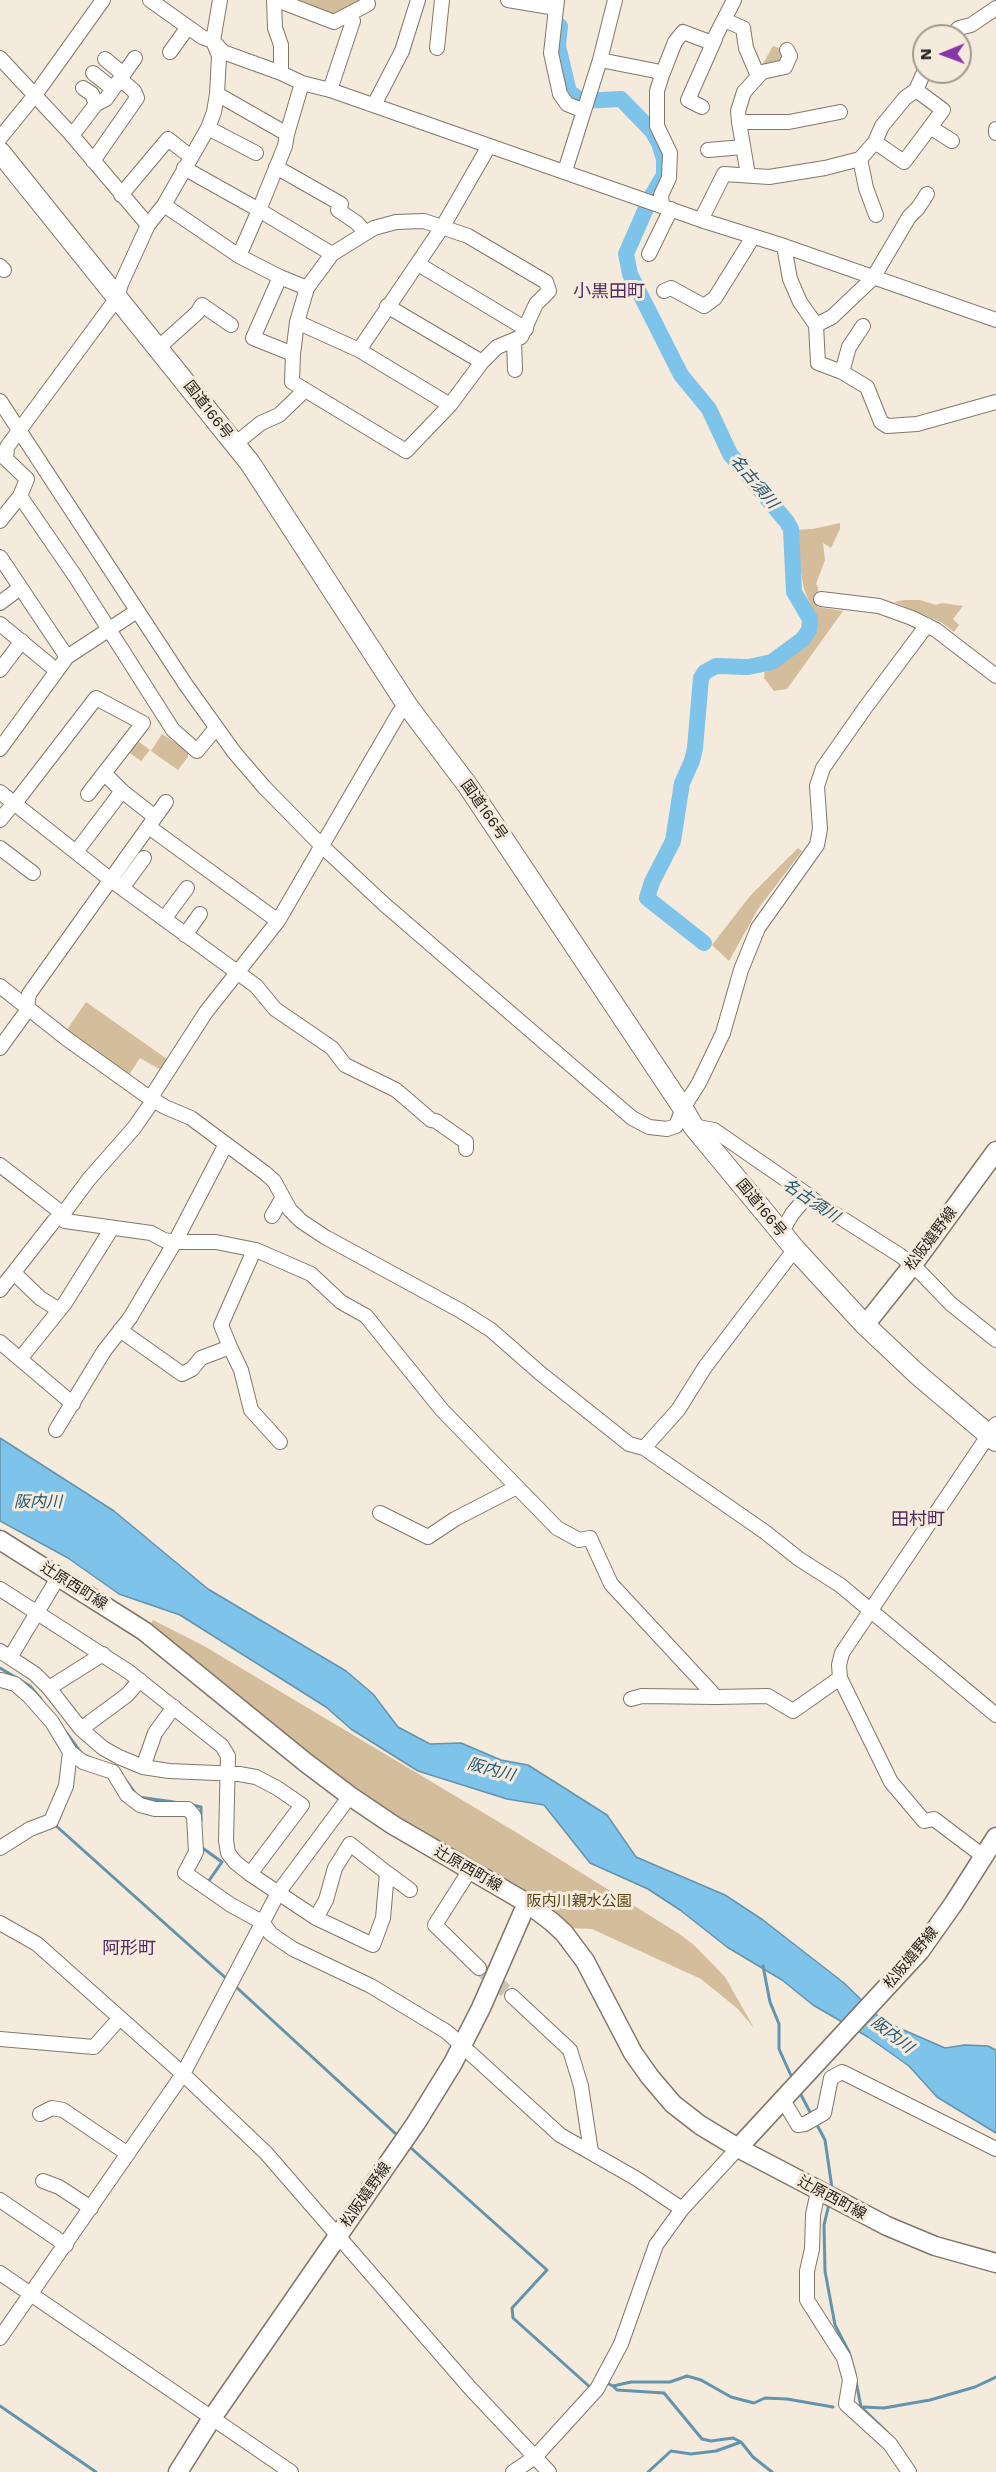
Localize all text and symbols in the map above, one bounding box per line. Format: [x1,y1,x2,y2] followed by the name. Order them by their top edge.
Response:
[912,24,972,84] north arrow
[916,48,935,60] text: N
[573,281,645,303] district label: 小黒田町
[180,377,236,443] street label: 国道166号
[726,451,782,513] water label: 名古須川
[457,777,511,843] street label: 国道166号
[732,1175,790,1241] street label: 国道166号
[779,1175,843,1227] water label: 名古須川
[901,1204,961,1274] street label: 松阪嬉野線
[14,1492,62,1512] water label: 阪内川
[891,1509,945,1531] district label: 田村町
[37,1558,111,1614] street label: 辻原西町線
[465,1755,517,1785] water label: 阪内川
[431,1842,505,1896] street label: 辻原西町線
[527,1893,631,1911] park label: 阪内川親水公園
[880,1923,942,1993] street label: 松阪嬉野線
[102,1938,156,1960] district label: 阿形町
[867,2013,917,2057] water label: 阪内川
[337,2159,395,2231] street label: 松阪嬉野線
[795,2172,869,2224] street label: 辻原西町線

